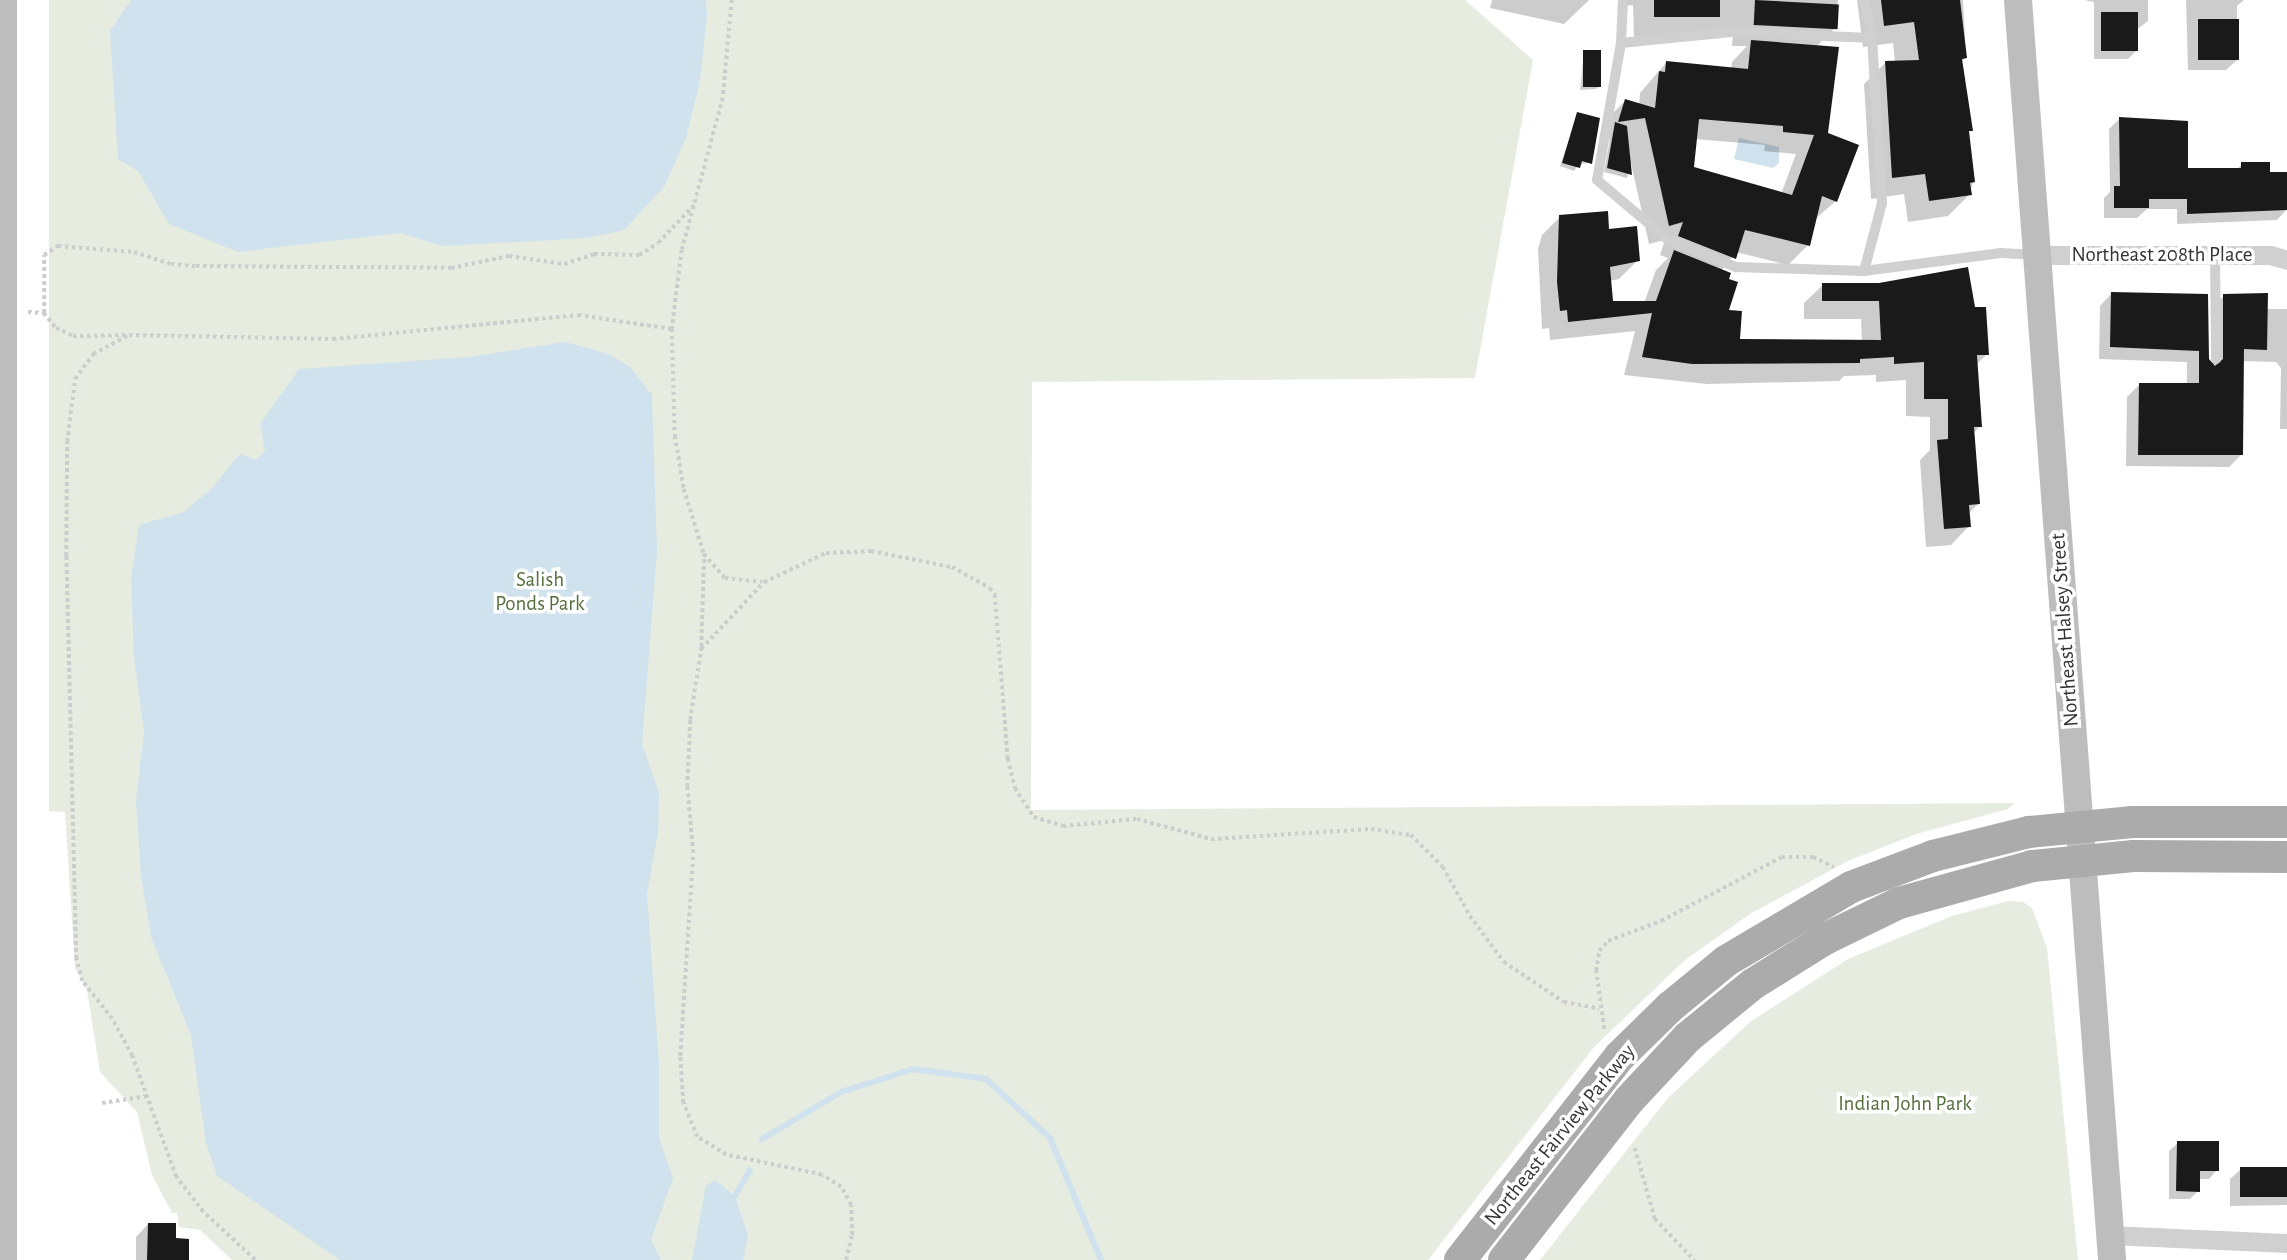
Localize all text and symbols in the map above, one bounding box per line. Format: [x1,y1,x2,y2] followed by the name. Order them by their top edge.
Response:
[2072,242,2252,268] street label: Northeast 208th Place
[2046,532,2084,728] street label: Northeast Halsey Street
[495,567,585,617] park label: Salish Ponds Park
[1479,1039,1641,1231] street label: Northeast Fairview Parkway
[1838,1091,1972,1117] park label: Indian John Park

